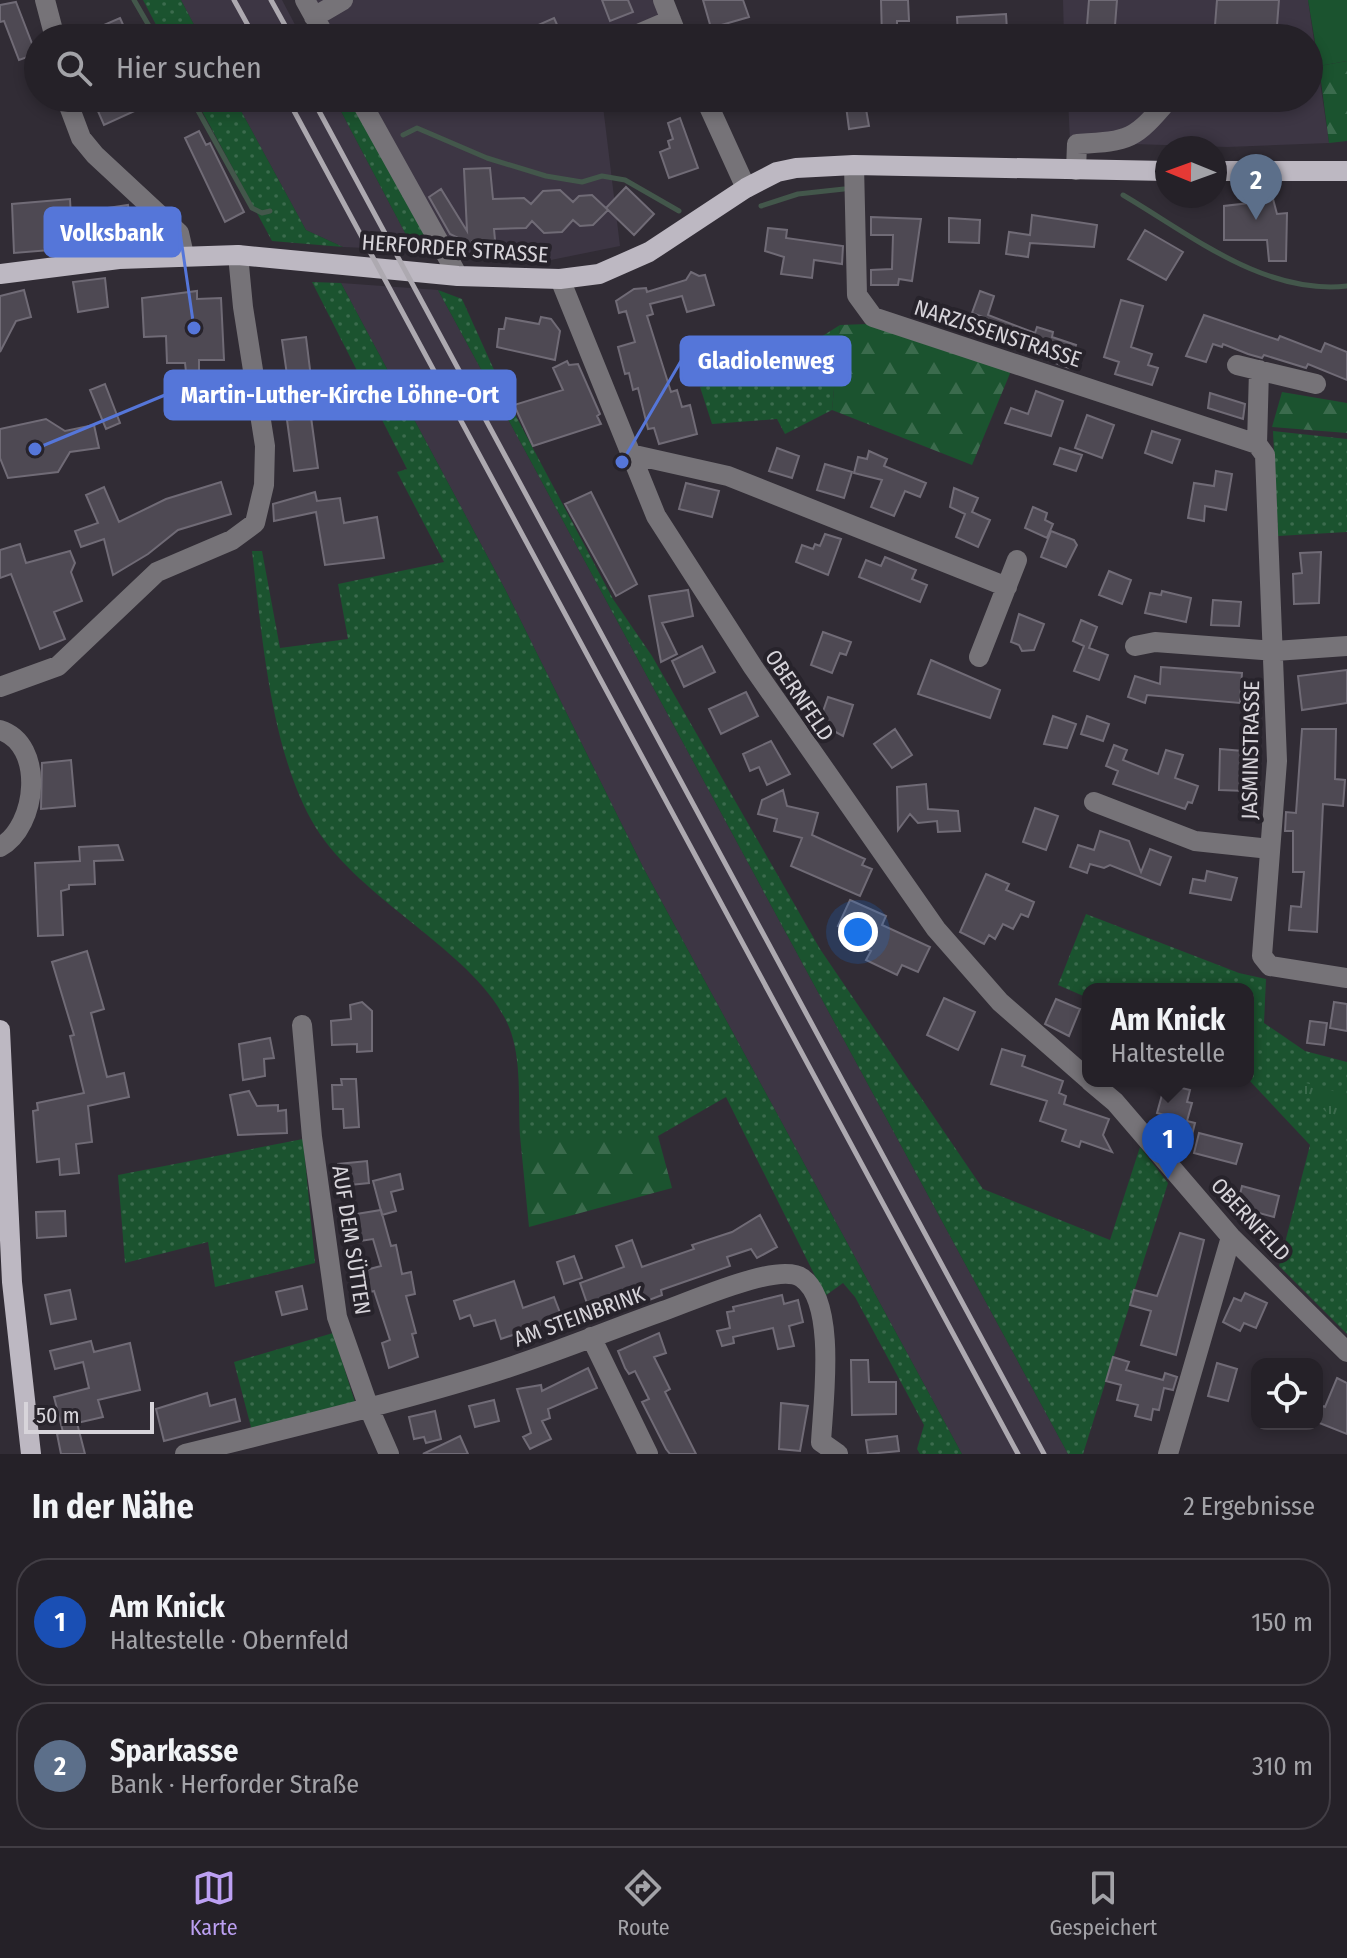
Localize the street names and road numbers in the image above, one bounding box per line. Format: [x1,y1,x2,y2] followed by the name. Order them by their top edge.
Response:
[361,229,549,268] street label: HERFORDER STRASSE
[911,294,1085,373] street label: NARZISSENSTRASSE
[759,645,840,746] street label: OBERNFELD
[1236,680,1265,820] street label: JASMINSTRASSE
[326,1163,377,1317] street label: AUF DEM SÜTTEN
[1205,1172,1296,1267] street label: OBERNFELD
[510,1280,649,1353] street label: AM STEINBRINK

